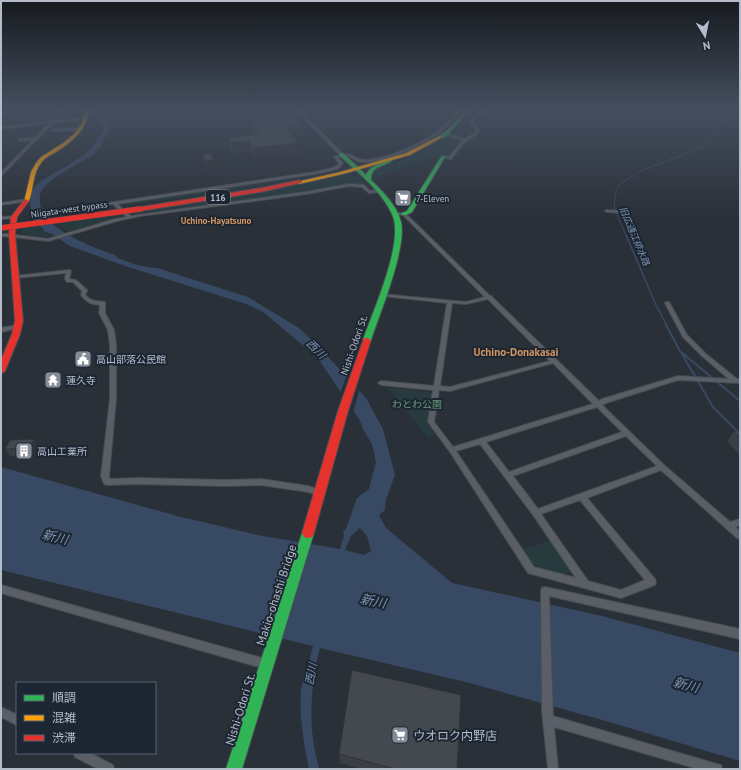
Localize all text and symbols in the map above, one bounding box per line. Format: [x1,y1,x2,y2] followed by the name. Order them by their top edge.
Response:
[685,16,725,56] north arrow
[702,38,712,53] text: N
[393,188,413,208] supermarket icon: 7-Eleven
[206,190,230,204] road number: 116
[416,193,449,204] place label: 7-Eleven
[30,198,108,220] street label: Niigata-west bypass
[618,205,653,268] water label: 旧広通江排水路
[181,215,251,226] district label: Uchino-Hayatsuno
[338,313,370,377] street label: Nishi-Odori St.
[303,336,329,362] water label: 西川
[474,345,558,359] district label: Uchino-Donakasai
[73,349,93,369] public building icon: 高山部落公民館
[96,353,166,366] place label: 高山部落公民館
[43,370,63,390] temple icon: 蓮久寺
[66,374,96,387] place label: 蓮久寺
[392,398,442,411] park label: わとわ公園
[14,441,34,461] building icon: 高山工業所
[37,445,87,458] place label: 高山工業所
[40,526,72,549] water label: 新川
[253,543,299,647] street label: Makio-ohashi Bridge
[359,590,389,612] water label: 新川
[302,661,320,686] water label: 西川
[222,671,258,747] street label: Nishi-Odori St.
[671,673,703,697] water label: 新川
[16,682,156,754] legend
[52,690,76,705] text: 順調
[52,710,76,725] text: 混雑
[390,725,410,745] supermarket icon: ウオロク内野店
[413,728,497,743] place label: ウオロク内野店
[52,730,76,745] text: 渋滞

